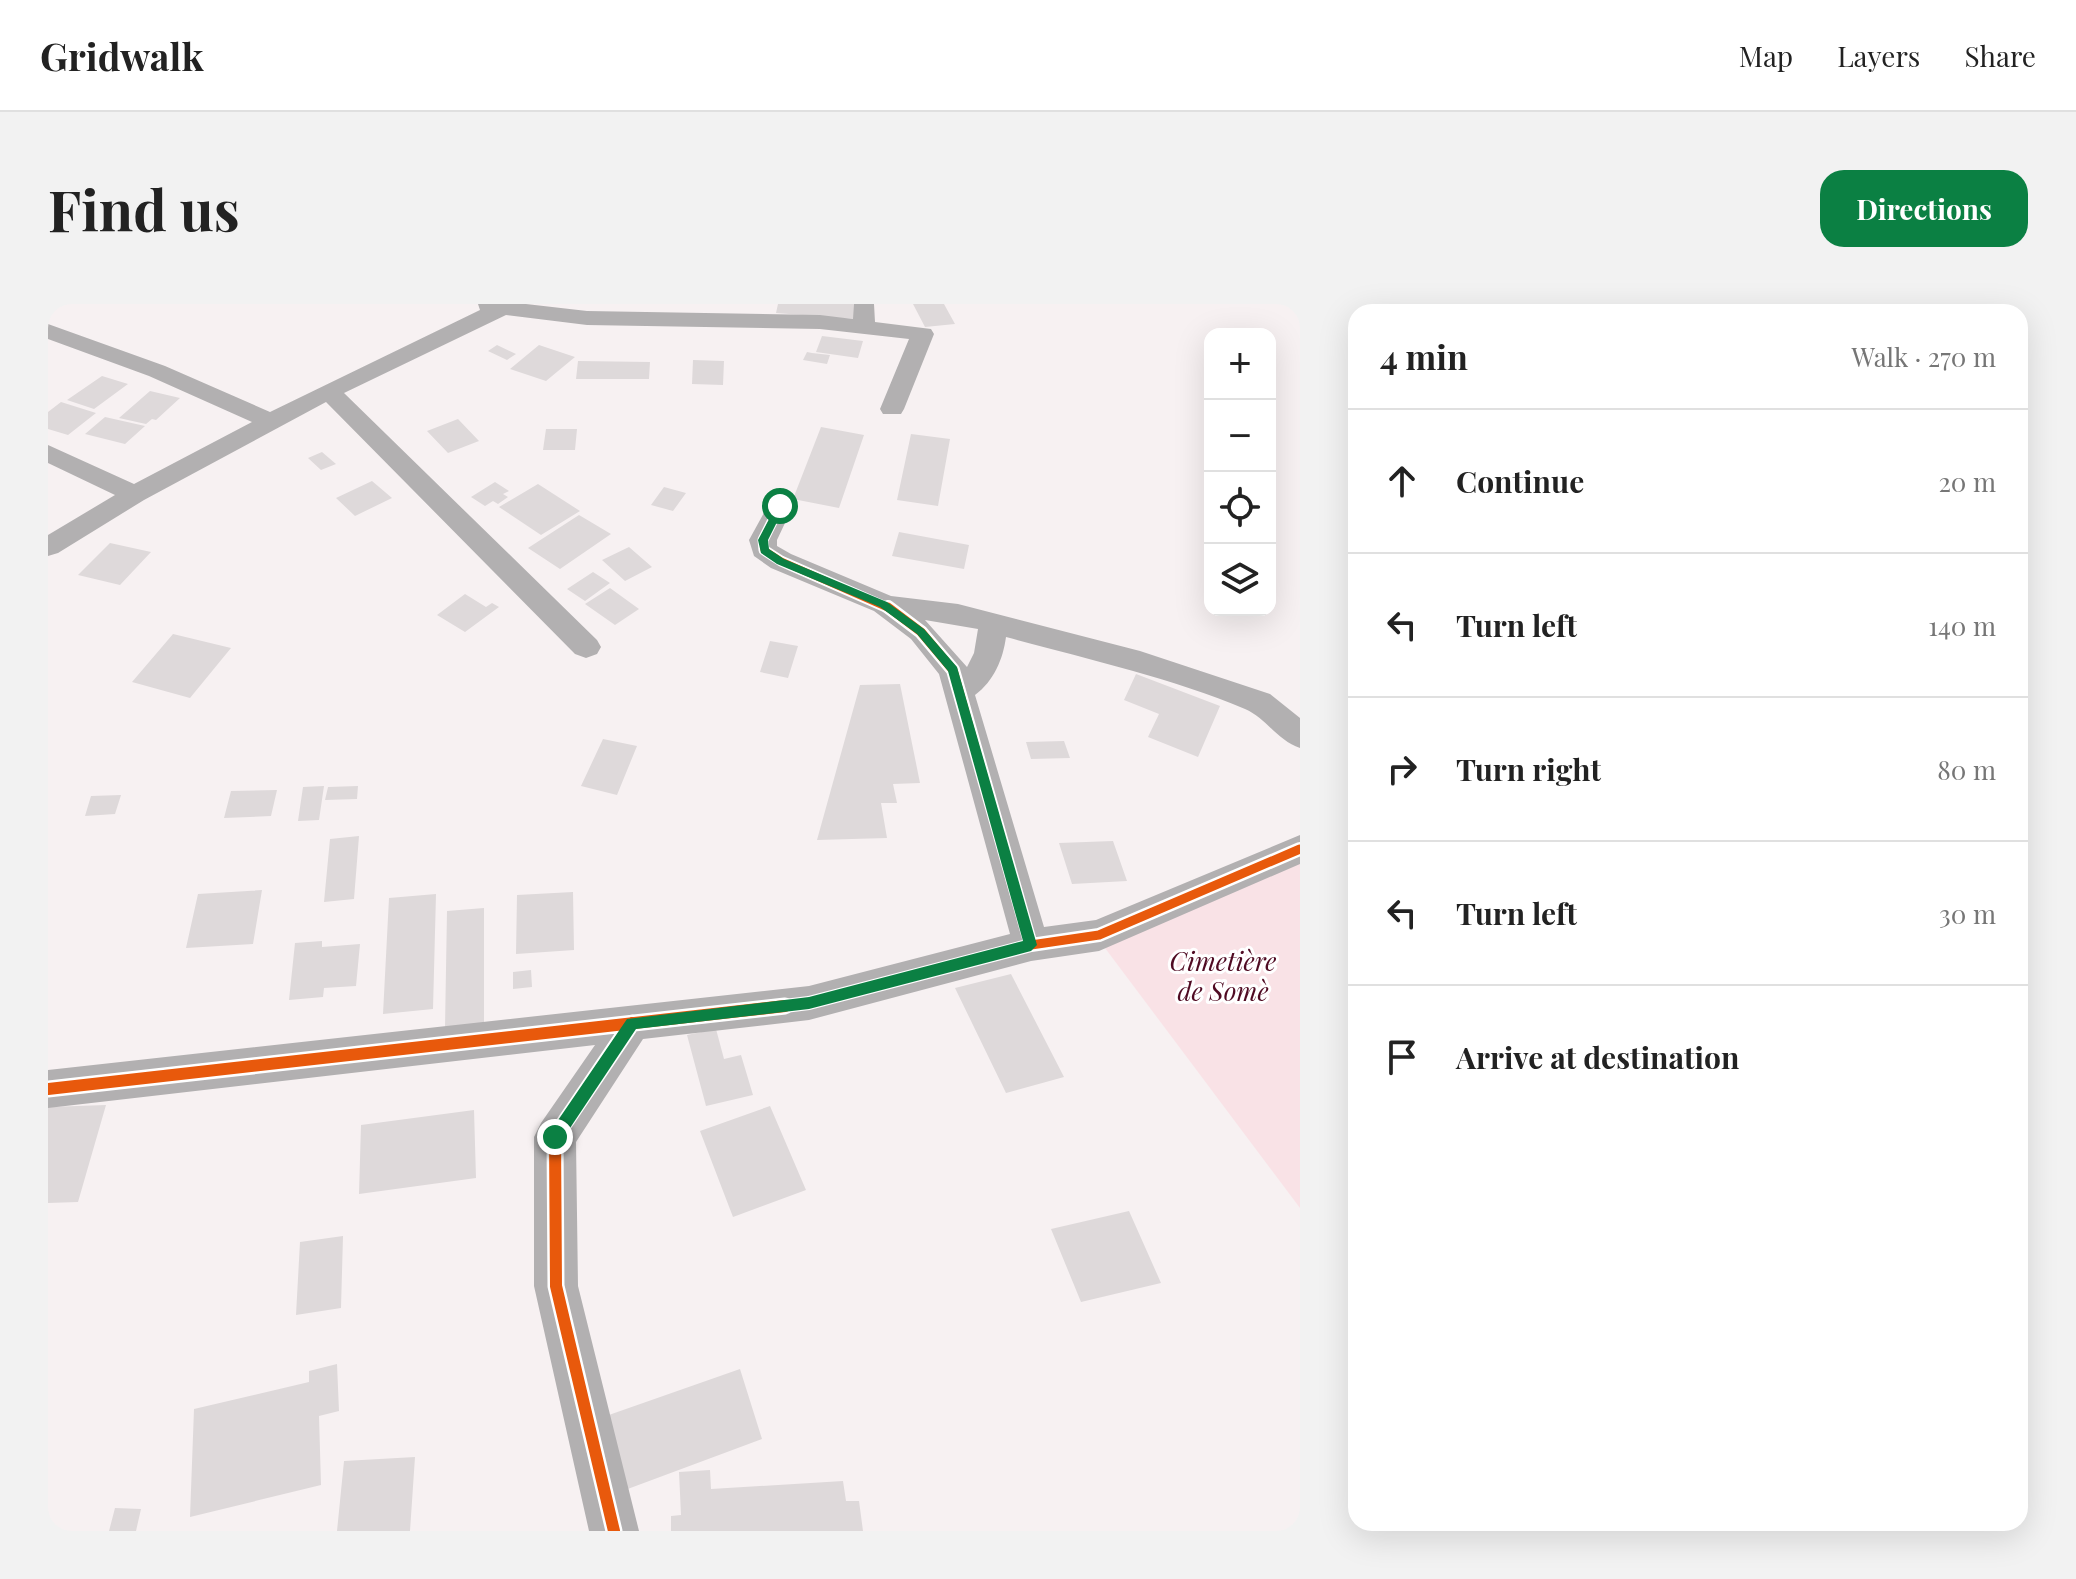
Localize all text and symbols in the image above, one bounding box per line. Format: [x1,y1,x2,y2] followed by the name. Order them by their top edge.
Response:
[40,30,204,81] text: Gridwalk
[1739,37,1793,74] text: Map
[1837,37,1920,74] text: Layers
[1964,37,2036,74] text: Share
[1820,170,2028,247] button: Directions
[48,171,240,246] text: Find us
[1204,328,1276,616] map controls
[1204,328,1276,400] button: +
[1380,333,1468,379] text: 4 min
[1851,339,1996,374] text: Walk · 270 m
[1204,400,1276,472] button: −
[1380,459,1424,503] icon: ahead
[1456,461,1584,501] text: Continue
[1938,464,1996,499] text: 20 m
[1204,472,1276,544] button: locate
[762,488,798,524] route start
[1204,544,1276,616] button: layers
[1380,603,1424,647] icon: left
[1456,605,1577,645] text: Turn left
[1928,608,1996,643] text: 140 m
[1380,747,1424,791] icon: right
[1456,749,1601,789] text: Turn right
[1937,752,1996,787] text: 80 m
[1380,891,1424,935] icon: left
[1456,893,1577,933] text: Turn left
[1939,896,1996,931] text: 30 m
[1170,943,1276,1008] park label: Cimetière de Somè
[1380,1035,1424,1079] icon: arrive
[1456,1037,1739,1077] text: Arrive at destination
[537,1119,573,1155] route end

